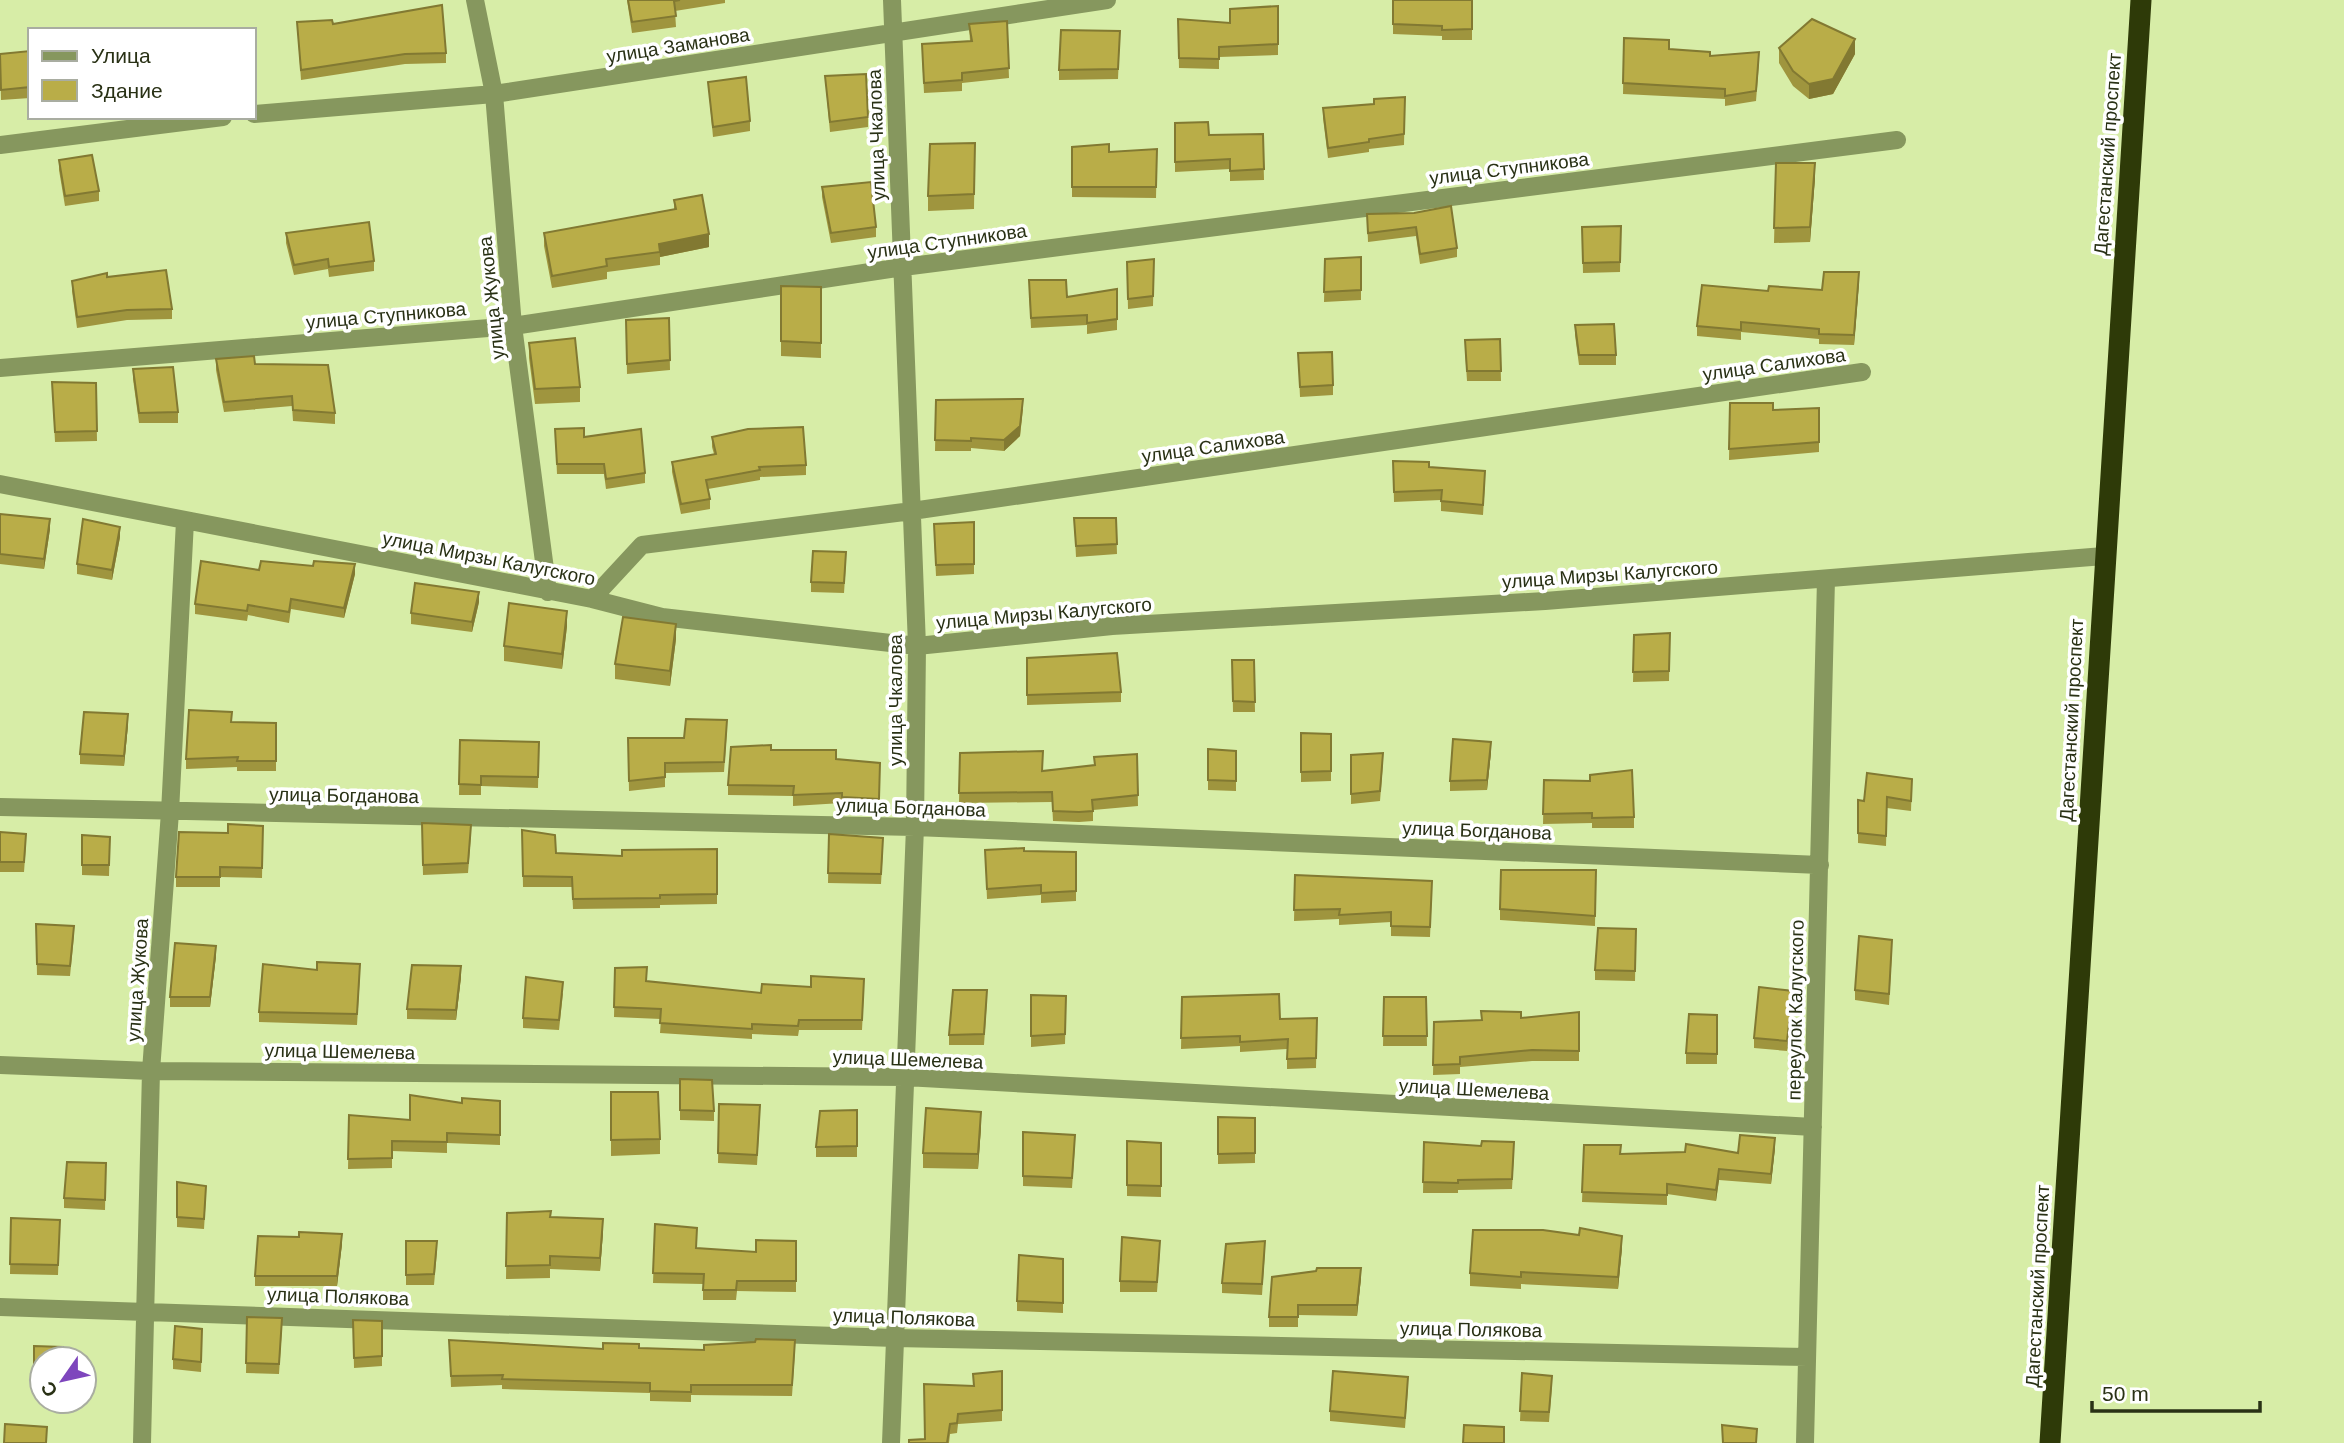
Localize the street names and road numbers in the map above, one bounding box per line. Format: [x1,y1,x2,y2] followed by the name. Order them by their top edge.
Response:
[605,24,752,67] street label: улица Заманова
[2090,52,2125,256] street label: Дагестанский проспект
[864,68,889,201] street label: улица Чкалова
[1428,148,1590,189] street label: улица Ступникова
[866,220,1028,263] street label: улица Ступникова
[475,235,508,361] street label: улица Жукова
[305,298,467,333] street label: улица Ступникова
[1701,344,1847,385] street label: улица Салихова
[1140,426,1286,467] street label: улица Салихова
[381,528,597,589] street label: улица Мирзы Калугского
[1501,556,1719,593] street label: улица Мирзы Калугского
[935,594,1153,633] street label: улица Мирзы Калугского
[2056,618,2087,822] street label: Дагестанский проспект
[885,634,906,766] street label: улица Чкалова
[269,784,419,807] street label: улица Богданова
[836,794,987,821] street label: улица Богданова
[1402,817,1553,844] street label: улица Богданова
[123,917,152,1043] street label: улица Жукова
[1783,919,1808,1101] street label: переулок Калугского
[265,1040,416,1063] street label: улица Шемелева
[832,1046,984,1073] street label: улица Шемелева
[1398,1075,1550,1104] street label: улица Шемелева
[2022,1184,2053,1388] street label: Дагестанский проспект
[267,1284,410,1309] street label: улица Полякова
[833,1305,976,1330] street label: улица Полякова
[1400,1318,1543,1341] street label: улица Полякова

